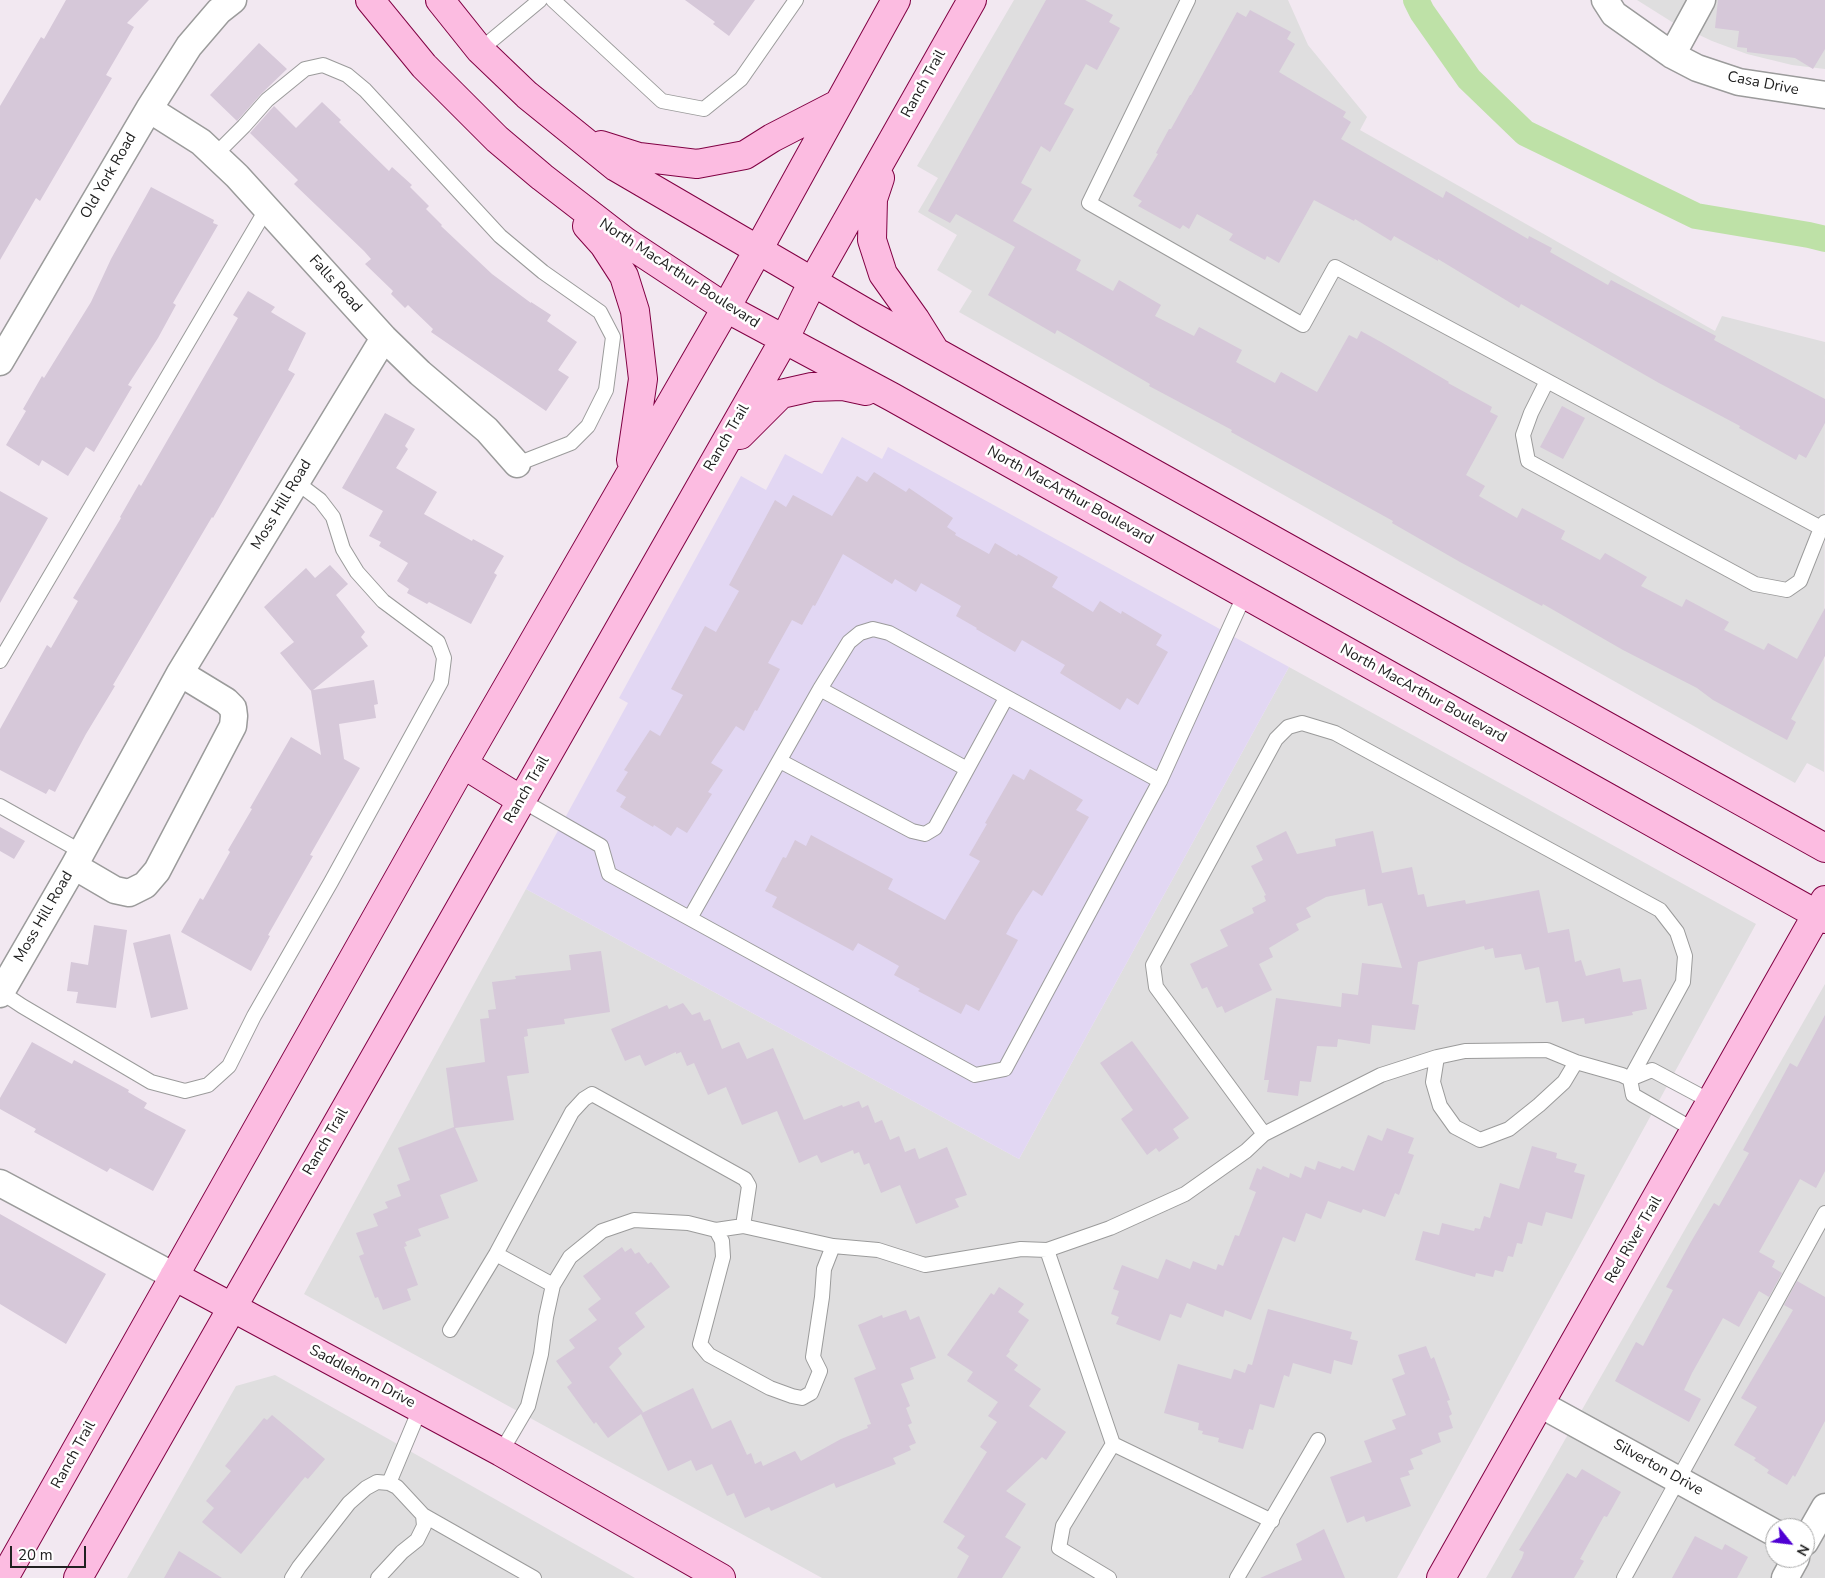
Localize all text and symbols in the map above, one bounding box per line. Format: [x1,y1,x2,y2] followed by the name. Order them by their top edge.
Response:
[898,47,950,121] street label: Ranch Trail
[1726,68,1800,100] street label: Casa Drive
[77,130,141,222] street label: Old York Road
[596,215,762,333] street label: North MacArthur Boulevard
[305,252,365,316] street label: Falls Road
[700,401,754,475] street label: Ranch Trail
[984,443,1156,549] street label: North MacArthur Boulevard
[248,457,316,553] street label: Moss Hill Road
[1337,641,1509,747] street label: North MacArthur Boulevard
[500,753,554,827] street label: Ranch Trail
[11,868,77,966] street label: Moss Hill Road
[299,1105,353,1179] street label: Ranch Trail
[1602,1193,1666,1287] street label: Red River Trail
[306,1342,418,1412] street label: Saddlehorn Drive
[48,1418,100,1492] street label: Ranch Trail
[1610,1436,1706,1500] street label: Silverton Drive
[1765,1518,1815,1568] north arrow
[12,1536,89,1568] scale bar
[1792,1541,1814,1559] text: N
[18,1545,53,1565] text: 20 m

